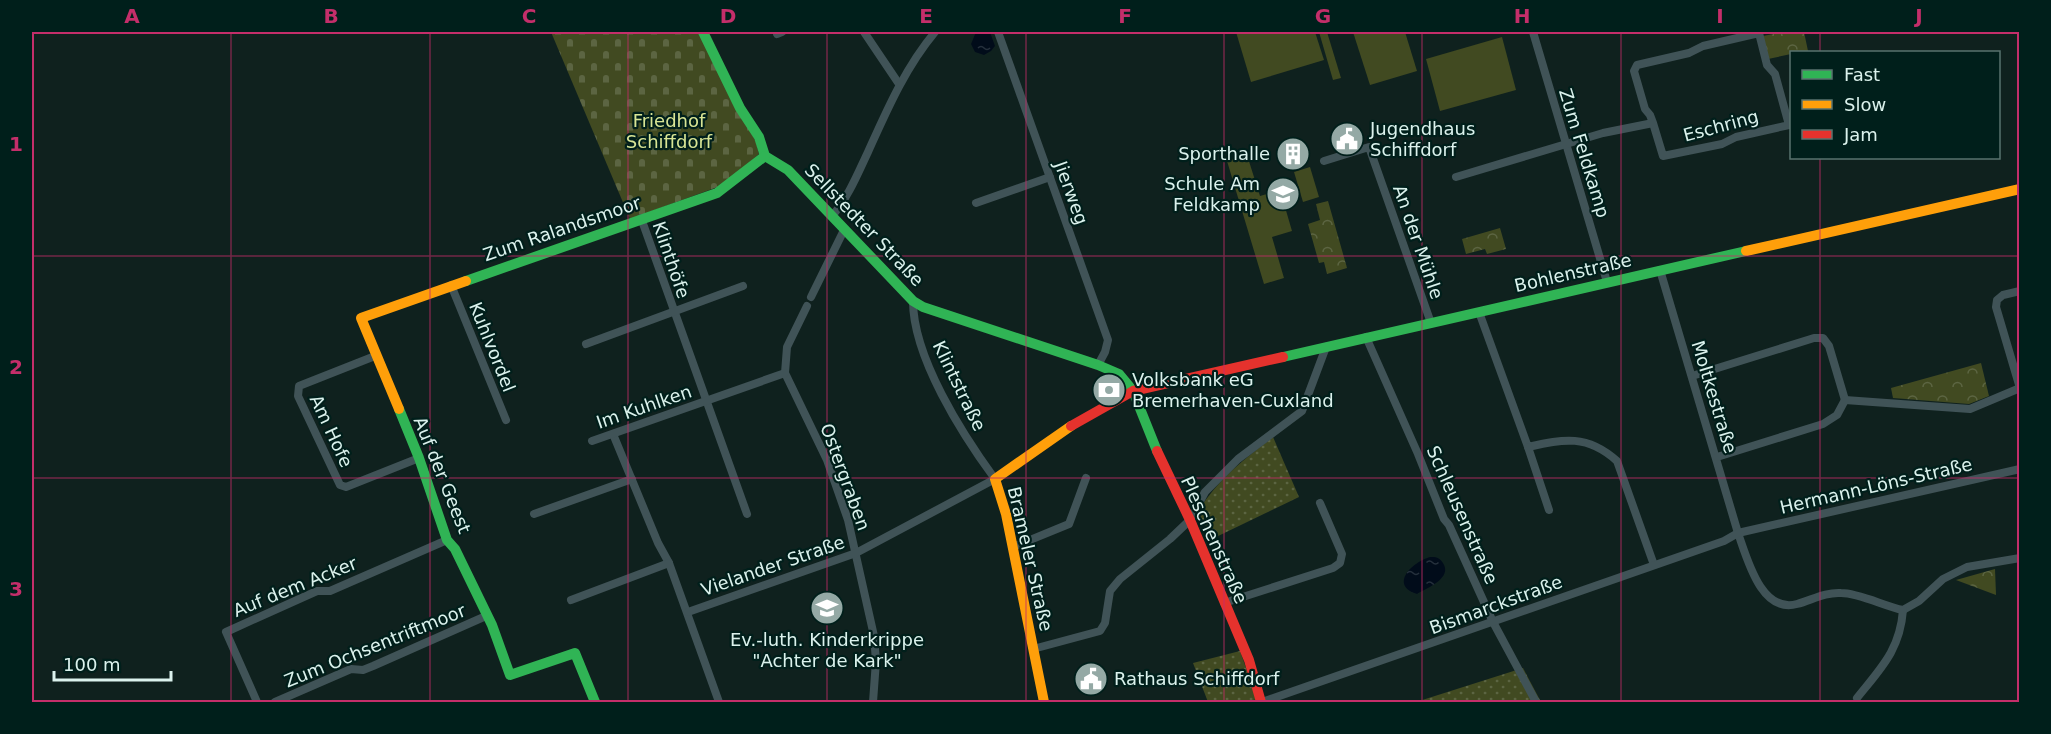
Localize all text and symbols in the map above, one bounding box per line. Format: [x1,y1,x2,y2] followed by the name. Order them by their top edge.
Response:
[124,4,140,28] text: A
[323,4,339,28] text: B
[522,4,536,28] text: C
[720,4,736,28] text: D
[919,4,933,28] text: E
[1118,4,1132,28] text: F
[1315,4,1331,28] text: G
[1514,4,1530,28] text: H
[1716,4,1724,28] text: I
[1913,4,1923,28] text: J
[1790,51,2000,159] legend
[1844,64,1880,85] text: Fast
[1555,86,1614,220] street label: Zum Feldkamp
[1844,94,1886,115] text: Slow
[1681,105,1761,146] street label: Eschring
[626,110,713,152] park label: Friedhof Schiffdorf
[1369,118,1475,160] place label: Jugendhaus Schiffdorf
[1329,121,1365,157] public building icon: Jugendhaus Schiffdorf
[1843,124,1878,145] text: Jam
[9,132,23,156] text: 1
[1275,136,1311,172] building icon: Sporthalle
[1178,143,1270,164] place label: Sporthalle
[1050,157,1093,227] street label: Jierweg
[801,159,928,290] street label: Sellstedter Straße
[1164,173,1260,215] place label: Schule Am Feldkamp
[1265,176,1301,212] school or university icon: Schule Am Feldkamp
[1389,182,1448,302] street label: An der Mühle
[480,191,644,265] street label: Zum Ralandsmoor
[649,219,694,301] street label: Klinthöfe
[1512,249,1633,296] street label: Bohlenstraße
[465,299,520,395] street label: Kuhlvordel
[929,337,990,434] street label: Klintstraße
[1687,338,1742,456] street label: Moltkestraße
[9,355,23,379] text: 2
[1132,369,1334,411] place label: Volksbank eG Bremerhaven-Cuxland
[1091,372,1127,408] bank icon: Volksbank eG Bremerhaven-Cuxland
[593,380,694,433] street label: Im Kuhlken
[306,391,357,470] street label: Am Hofe
[410,413,475,536] street label: Auf der Geest
[816,420,875,533] street label: Ostergraben
[1422,442,1502,587] street label: Schleusenstraße
[1778,453,1974,518] street label: Hermann-Löns-Straße
[1177,473,1252,607] street label: Pleschenstraße
[1004,484,1057,633] street label: Brameler Straße
[698,531,847,600] street label: Vielander Straße
[230,552,360,621] street label: Auf dem Acker
[1427,571,1565,638] street label: Bismarckstraße
[9,577,23,601] text: 3
[809,590,845,626] school or university icon: Ev.-luth. Kinderkrippe "Achter de Kark"
[281,599,469,692] street label: Zum Ochsentriftmoor
[730,629,924,671] place label: Ev.-luth. Kinderkrippe "Achter de Kark"
[54,644,171,682] scale bar
[63,654,121,675] text: 100 m
[1073,661,1109,697] public building icon: Rathaus Schiffdorf
[1114,668,1280,689] place label: Rathaus Schiffdorf

